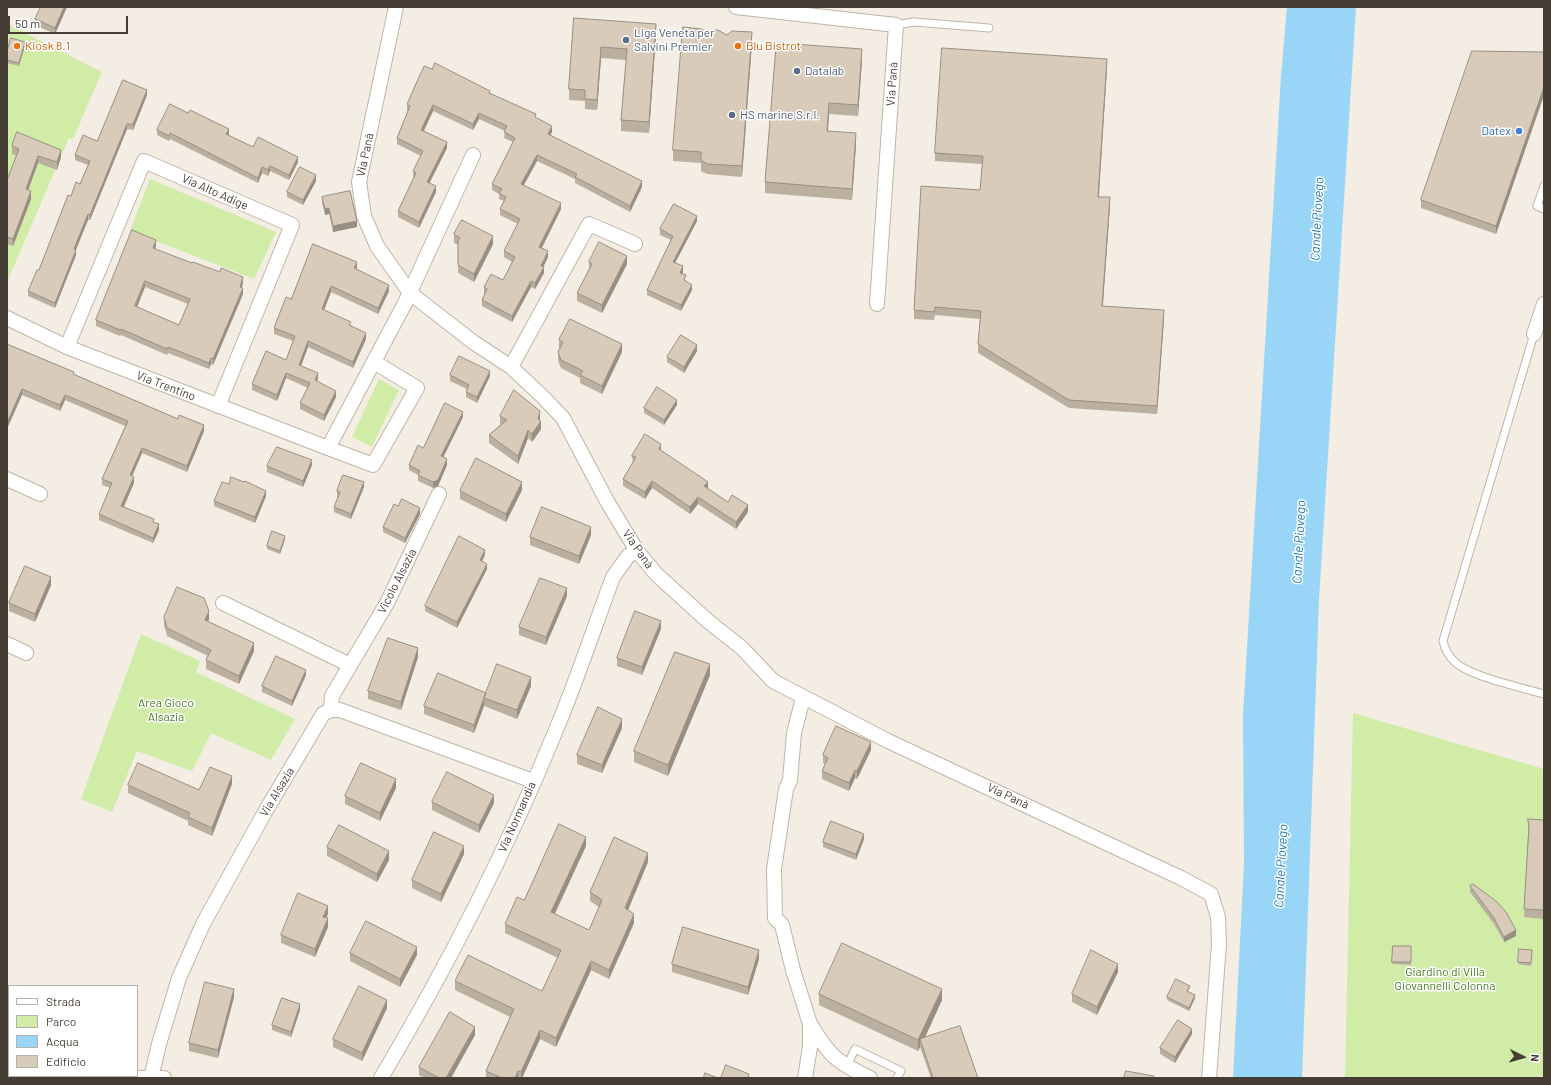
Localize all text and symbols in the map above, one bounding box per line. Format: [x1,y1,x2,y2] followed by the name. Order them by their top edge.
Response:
[10,8,130,34] scale bar
[15,16,40,30] text: 50 m
[634,26,715,54] place label: Liga Veneta per Salvini Premier
[621,35,631,45] marker: Liga Veneta per Salvini Premier
[25,39,70,53] place label: Kiosk 8.1
[746,39,801,53] place label: Blu Bistrot
[12,41,22,51] marker: Kiosk 8.1
[733,41,743,51] marker: Blu Bistrot
[883,61,901,107] street label: Via Panà
[805,64,844,78] place label: Datalab
[792,66,802,76] marker: Datalab
[740,108,819,122] place label: HS marine S.r.l.
[727,110,737,120] marker: HS marine S.r.l.
[1481,124,1511,138] place label: Datex
[1514,126,1524,136] marker: Datex
[353,132,377,178] street label: Via Panà
[179,171,251,213] street label: Via Alto Adige
[1307,177,1327,261] water label: Canale Piovego
[134,368,198,404] street label: Via Trentino
[1289,500,1309,584] water label: Canale Piovego
[619,527,657,571] street label: Via Panà
[374,546,420,616] street label: Vicolo Alsazia
[138,696,194,724] park label: Area Gioco Alsazia
[257,765,297,819] street label: Via Alsazia
[495,779,539,855] street label: Via Normandia
[985,780,1031,812] street label: Via Panà
[1271,824,1291,908] water label: Canale Piovego
[1395,965,1495,993] park label: Giardino di Villa Giovannelli Colonna
[8,985,138,1077] legend
[46,994,81,1008] text: Strada
[46,1014,76,1028] text: Parco
[46,1034,79,1048] text: Acqua
[1503,1037,1543,1077] north arrow
[46,1054,86,1068] text: Edificio
[1529,1054,1542,1062] text: N

